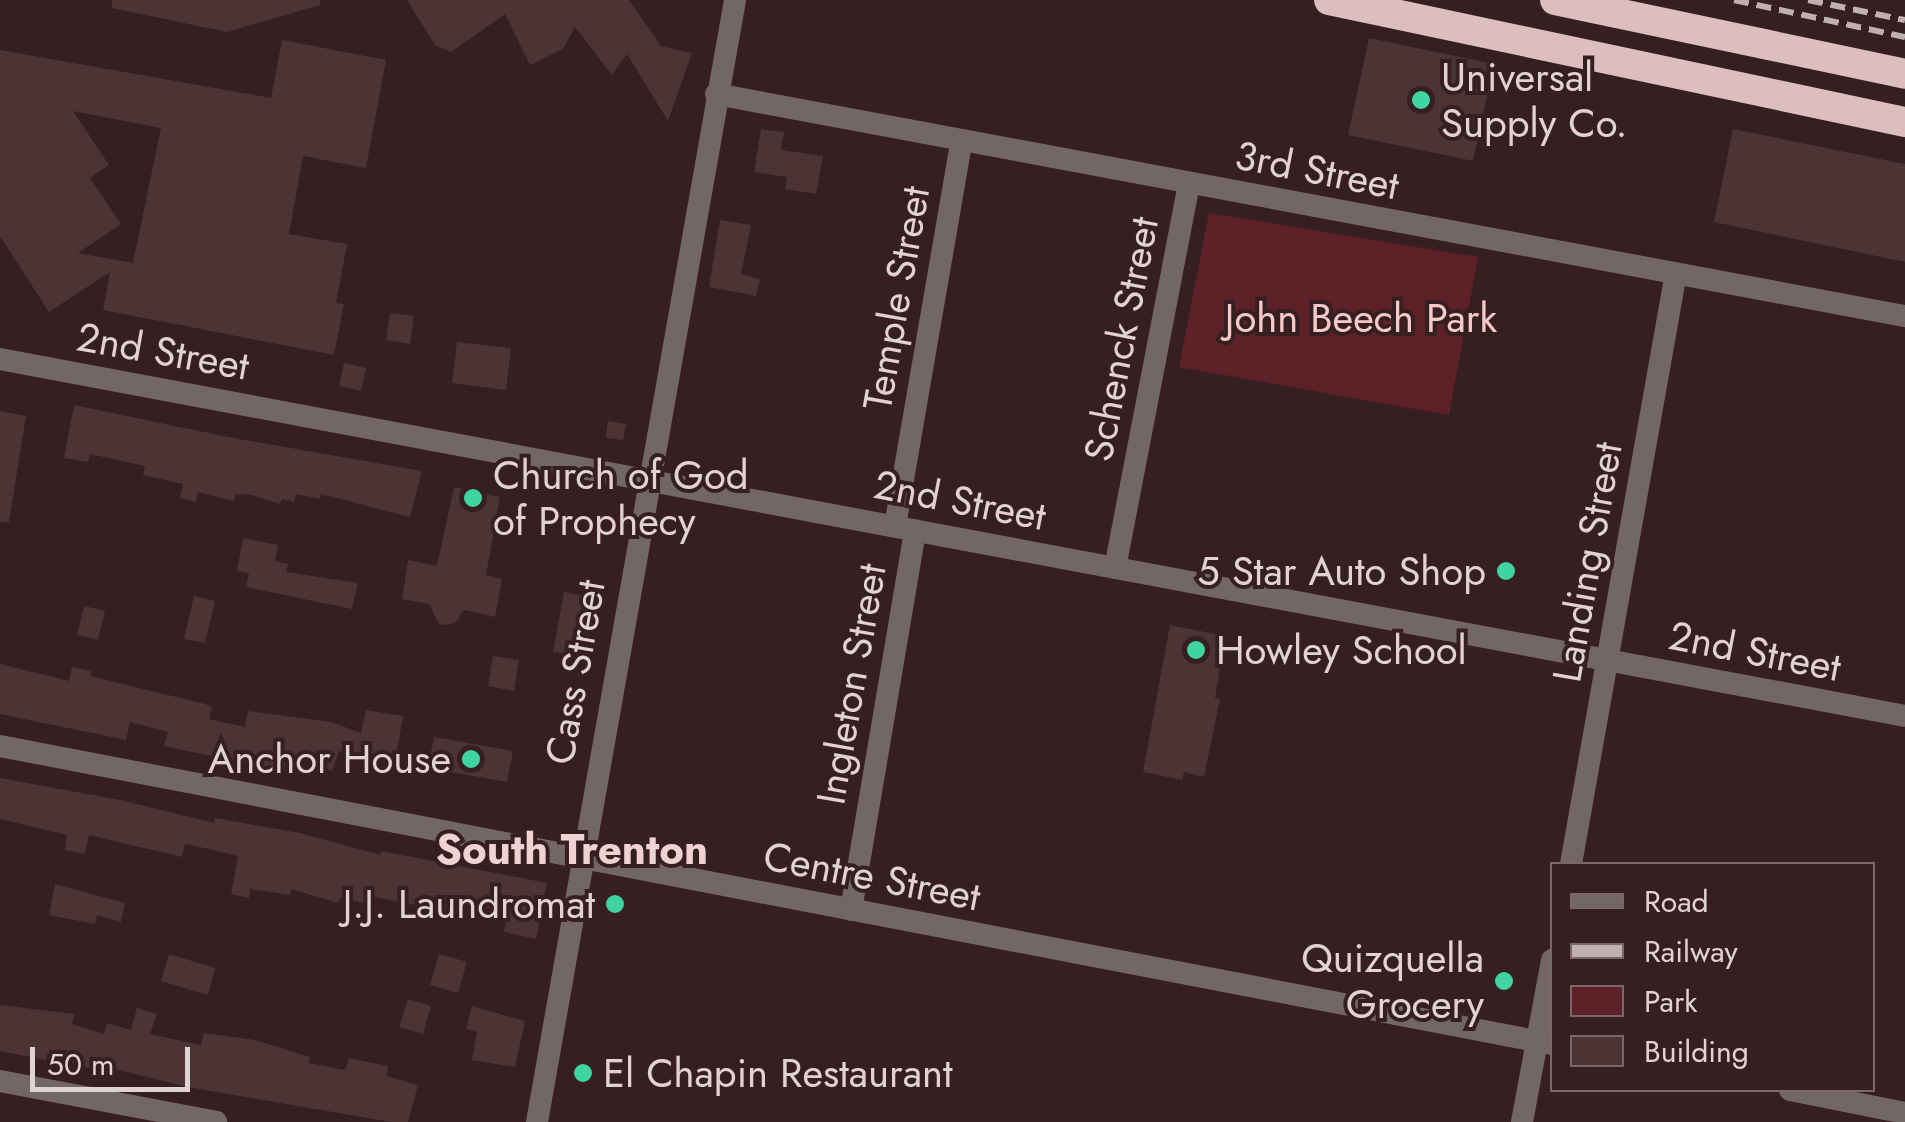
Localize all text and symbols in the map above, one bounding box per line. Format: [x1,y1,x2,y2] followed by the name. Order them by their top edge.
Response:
[1441,53,1628,147] place label: Universal Supply Co.
[1410,89,1432,111] marker: Universal Supply Co.
[1231,131,1403,209] street label: 3rd Street
[853,182,939,414] street label: Temple Street
[1074,213,1168,465] street label: Schenck Street
[1225,294,1497,342] park label: John Beech Park
[73,312,253,390] street label: 2nd Street
[1542,438,1632,686] street label: Landing Street
[493,451,749,545] place label: Church of God of Prophecy
[870,460,1050,540] street label: 2nd Street
[462,487,484,509] marker: Church of God of Prophecy
[1197,547,1486,595] place label: 5 Star Auto Shop
[806,560,896,808] street label: Ingleton Street
[1495,560,1517,582] marker: 5 Star Auto Shop
[535,576,615,768] street label: Cass Street
[1665,611,1845,691] street label: 2nd Street
[1216,626,1467,674] place label: Howley School
[1185,639,1207,661] marker: Howley School
[208,735,451,783] place label: Anchor House
[460,748,482,770] marker: Anchor House
[436,825,708,875] district label: South Trenton
[760,831,984,921] street label: Centre Street
[1550,862,1875,1092] legend
[343,880,595,928] place label: J.J. Laundromat
[1644,880,1709,923] text: Road
[604,893,626,915] marker: J.J. Laundromat
[1644,930,1738,973] text: Railway
[1301,934,1484,1028] place label: Quizquella Grocery
[1493,970,1515,992] marker: Quizquella Grocery
[1644,980,1697,1023] text: Park
[35,1027,195,1089] scale bar
[1644,1030,1749,1073] text: Building
[47,1043,114,1086] text: 50 m
[603,1049,953,1097] place label: El Chapin Restaurant
[572,1062,594,1084] marker: El Chapin Restaurant

